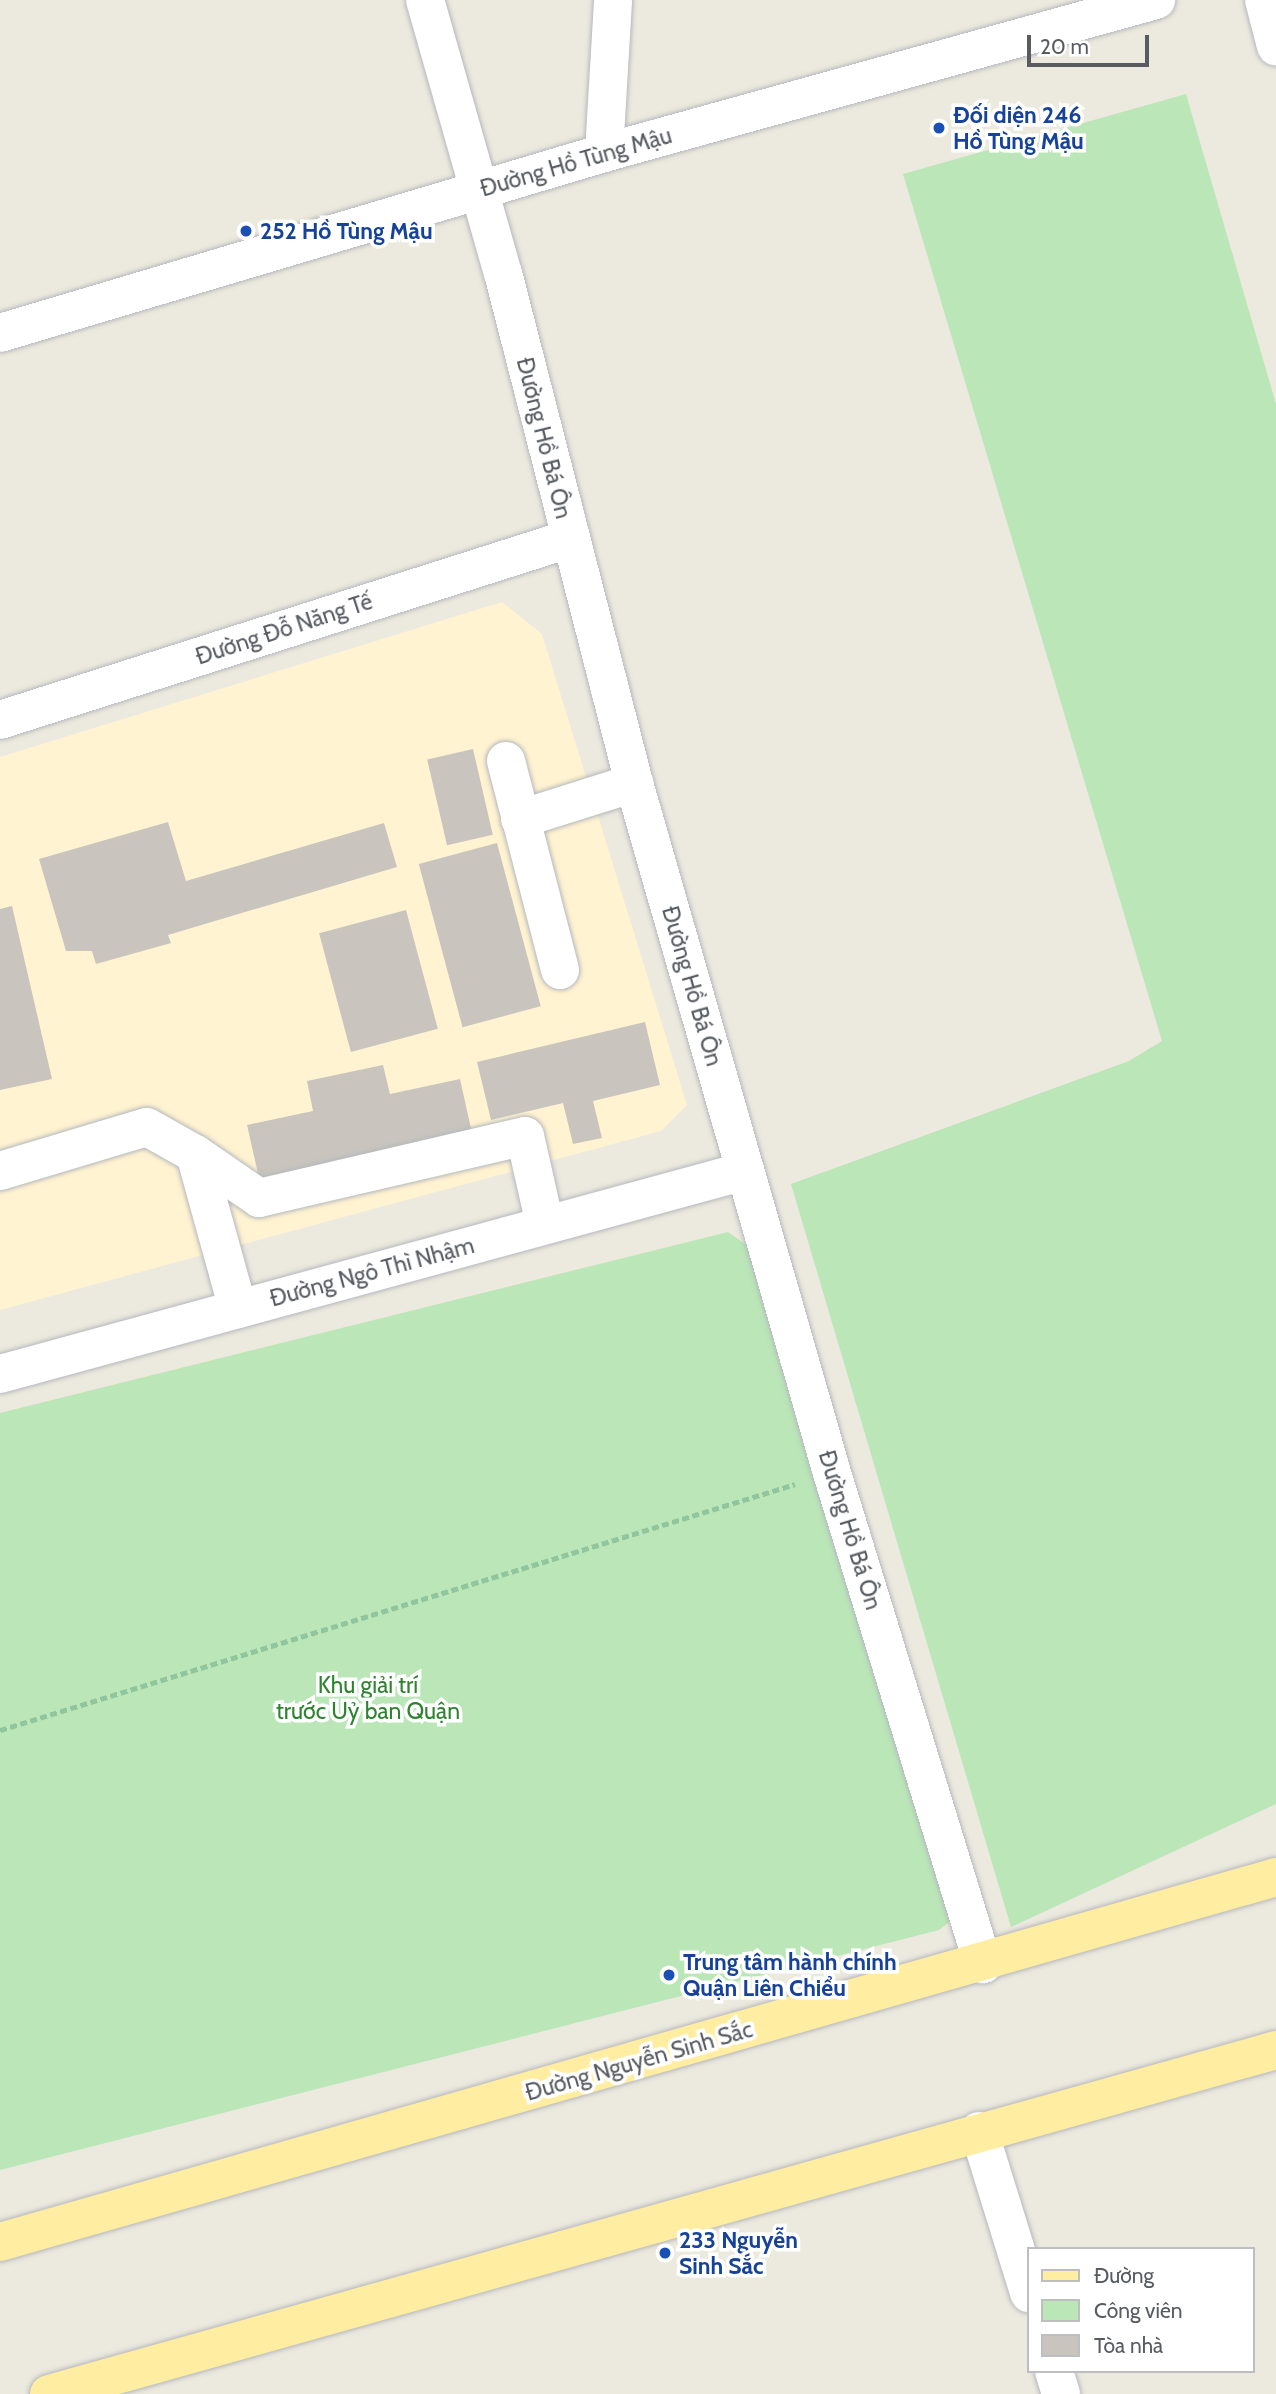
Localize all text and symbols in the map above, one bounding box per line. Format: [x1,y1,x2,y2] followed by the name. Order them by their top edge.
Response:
[1031,21,1154,65] scale bar
[1040,34,1089,59] text: 20 m
[953,101,1084,155] place label: Đối diện 246 Hồ Tùng Mậu
[931,120,947,136] marker: Đối diện 246 Hồ Tùng Mậu
[477,121,675,203] street label: Đường Hồ Tùng Mậu
[260,217,433,245] place label: 252 Hồ Tùng Mậu
[238,223,254,239] marker: 252 Hồ Tùng Mậu
[511,355,577,521] street label: Đường Hồ Bá Ôn
[192,587,376,671] street label: Đường Đỗ Năng Tế
[656,903,728,1069] street label: Đường Hồ Bá Ôn
[267,1231,477,1313] street label: Đường Ngô Thì Nhậm
[813,1447,887,1613] street label: Đường Hồ Bá Ôn
[276,1671,460,1725] park label: Khu giải trí trước Uỷ ban Quận
[683,1948,897,2002] place label: Trung tâm hành chính Quận Liên Chiểu
[661,1967,677,1983] marker: Trung tâm hành chính Quận Liên Chiểu
[522,2015,756,2107] street label: Đường Nguyễn Sinh Sắc
[679,2226,798,2280] place label: 233 Nguyễn Sinh Sắc
[657,2245,673,2261] marker: 233 Nguyễn Sinh Sắc
[1028,2247,1255,2373] legend
[1094,2263,1154,2288] text: Đường
[1094,2298,1182,2323] text: Công viên
[1094,2333,1163,2358] text: Tòa nhà

